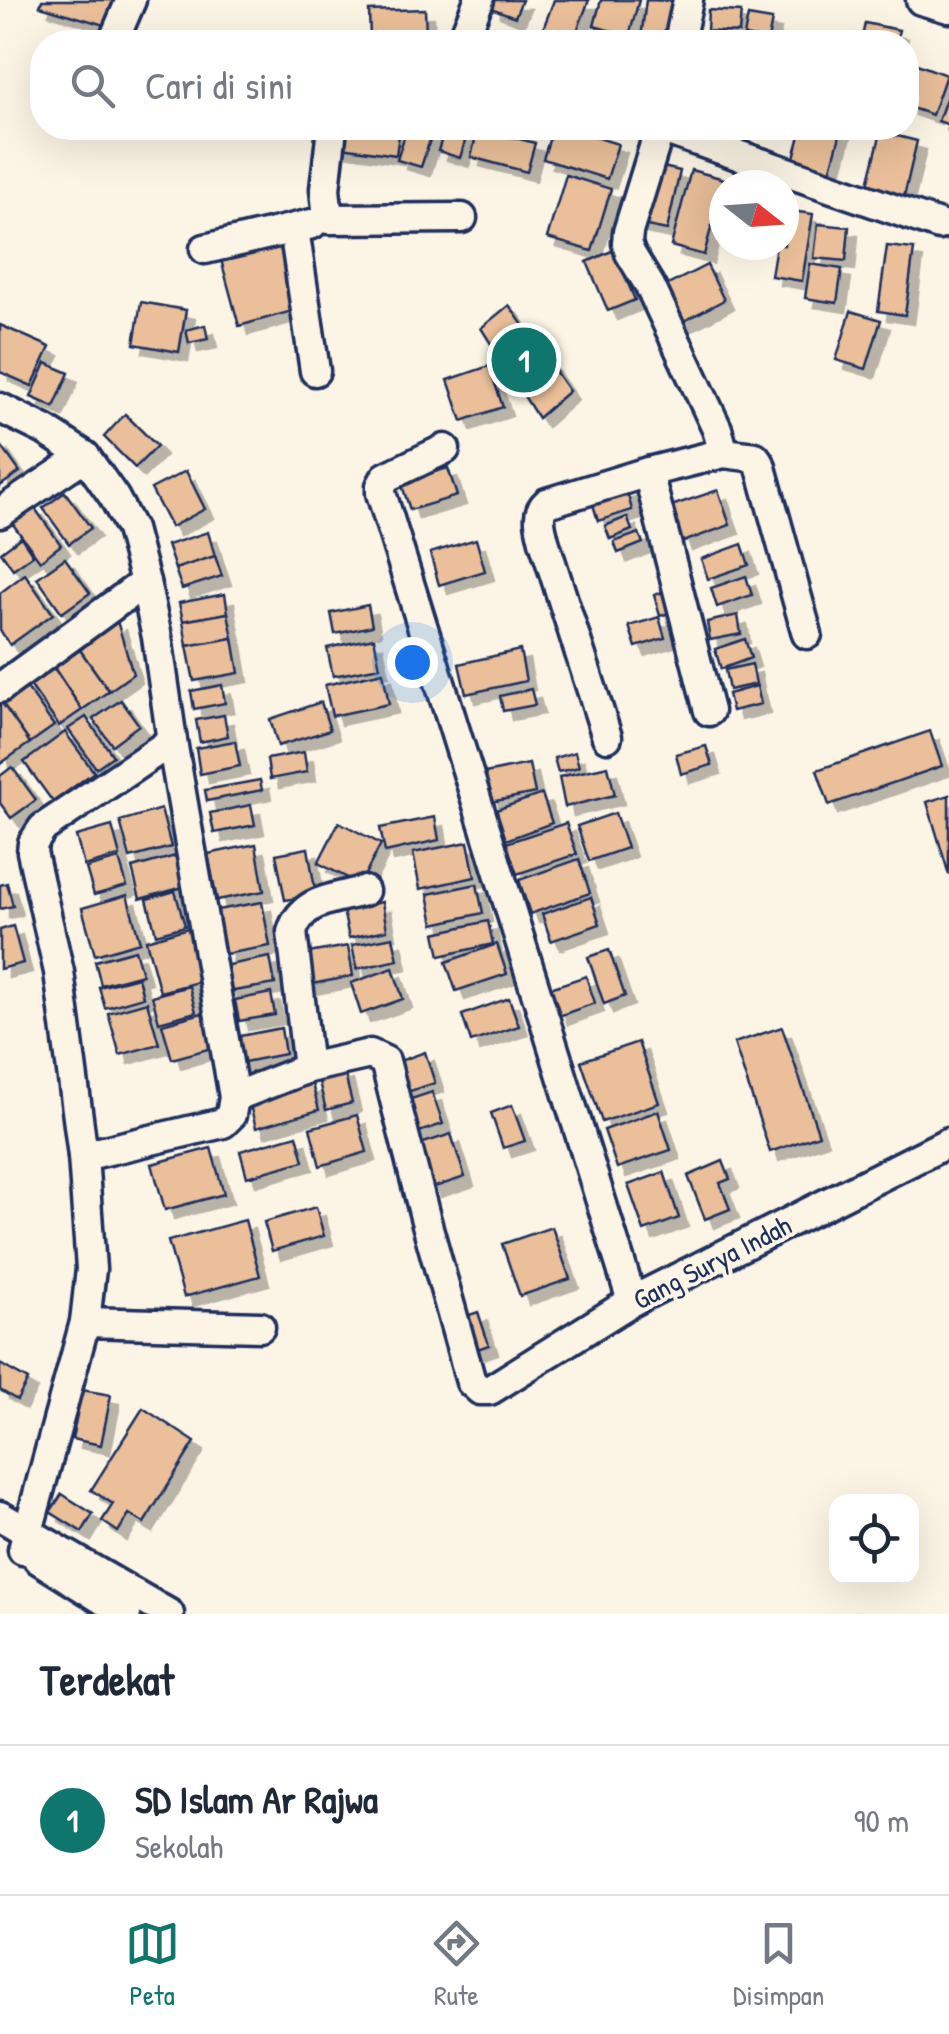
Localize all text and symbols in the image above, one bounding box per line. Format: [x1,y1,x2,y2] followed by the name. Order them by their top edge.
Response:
[30,30,919,140] search box
[65,58,120,113] icon: search
[145,59,294,111] text: Cari di sini
[709,170,799,260] north arrow
[492,322,556,398] pin: 1
[387,637,438,688] your location
[626,1206,798,1318] street label: Gang Surya Indah
[829,1494,919,1584] map controls
[829,1494,919,1584] button: locate
[40,1651,174,1708] text: Terdekat
[135,1773,378,1825] text: SD Islam Ar Rajwa
[67,1799,78,1842] text: 1
[854,1799,909,1842] text: 90 m
[135,1825,223,1868] text: Sekolah
[125,1916,180,2014] tab: Peta
[429,1916,484,2014] tab: Rute
[733,1916,824,2014] tab: Disimpan

